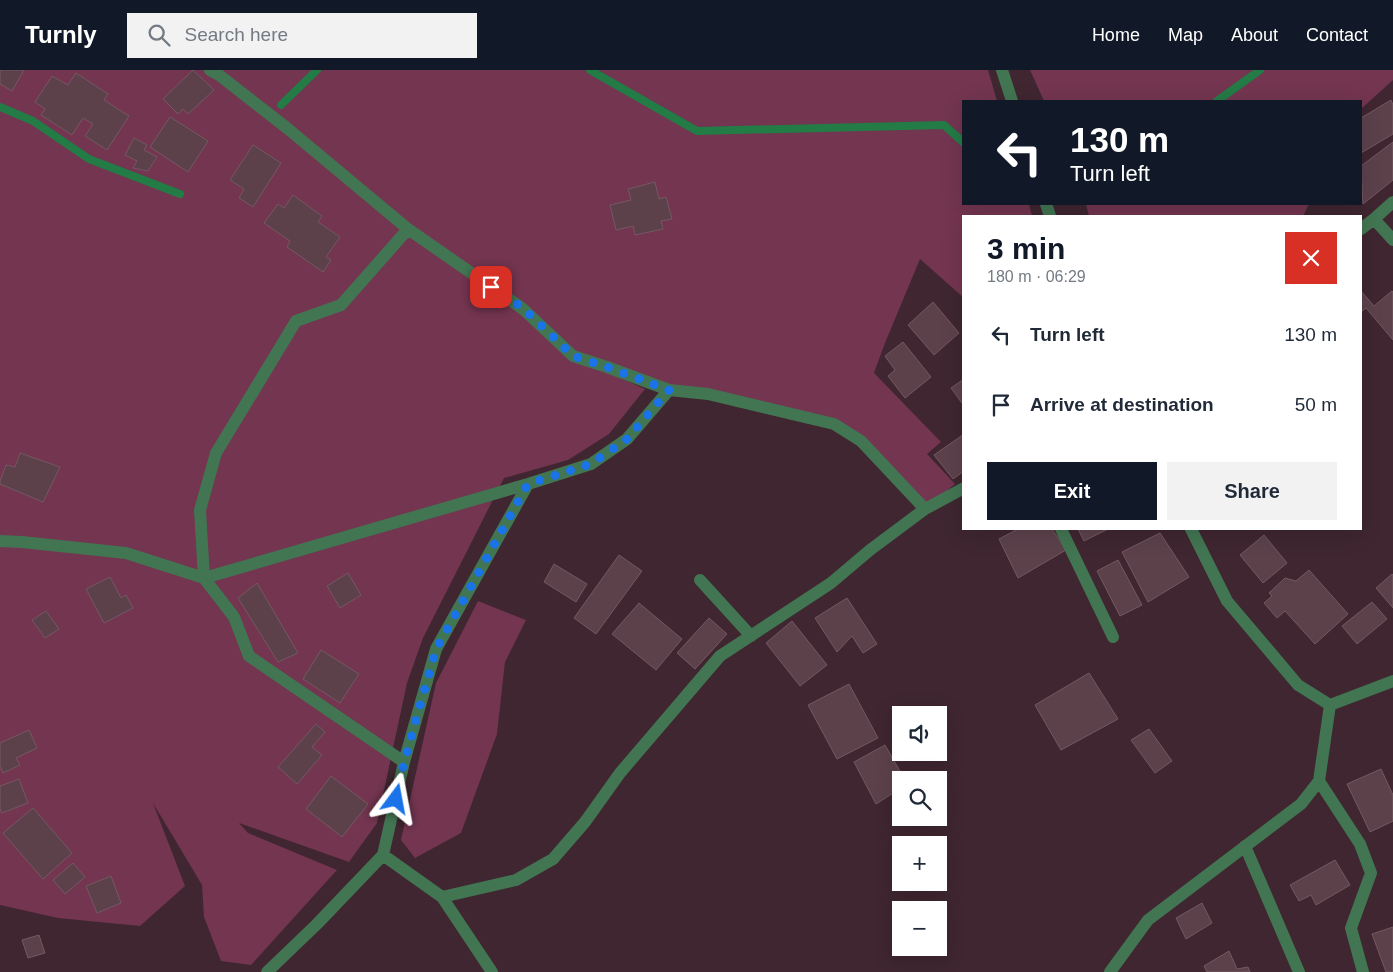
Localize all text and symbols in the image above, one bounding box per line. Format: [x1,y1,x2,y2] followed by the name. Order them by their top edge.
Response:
[127,13,477,58] search box
[25,21,97,48] text: Turnly
[145,21,173,49] icon: search
[185,24,288,45] text: Search here
[1092,25,1140,45] text: Home
[1168,25,1203,45] text: Map
[1231,25,1278,45] text: About
[1306,25,1368,45] text: Contact
[987,120,1052,185] icon: left
[1070,120,1169,159] text: 130 m
[1070,161,1150,186] text: Turn left
[987,232,1065,265] text: 3 min
[1285,232,1337,284] button: close
[470,266,512,308] pin
[987,268,1086,285] text: 180 m · 06:29
[477,273,505,301] icon: arrive
[987,321,1015,349] icon: left
[1030,324,1105,345] text: Turn left
[1284,324,1337,345] text: 130 m
[987,391,1015,419] icon: arrive
[1030,394,1214,415] text: Arrive at destination
[1295,394,1337,415] text: 50 m
[987,462,1157,520] button: Exit
[1167,462,1337,520] button: Share
[892,706,947,956] map controls
[892,706,947,761] button: sound
[892,771,947,826] button: search
[369,772,421,824] position arrow
[892,836,947,891] button: +
[892,901,947,956] button: −

